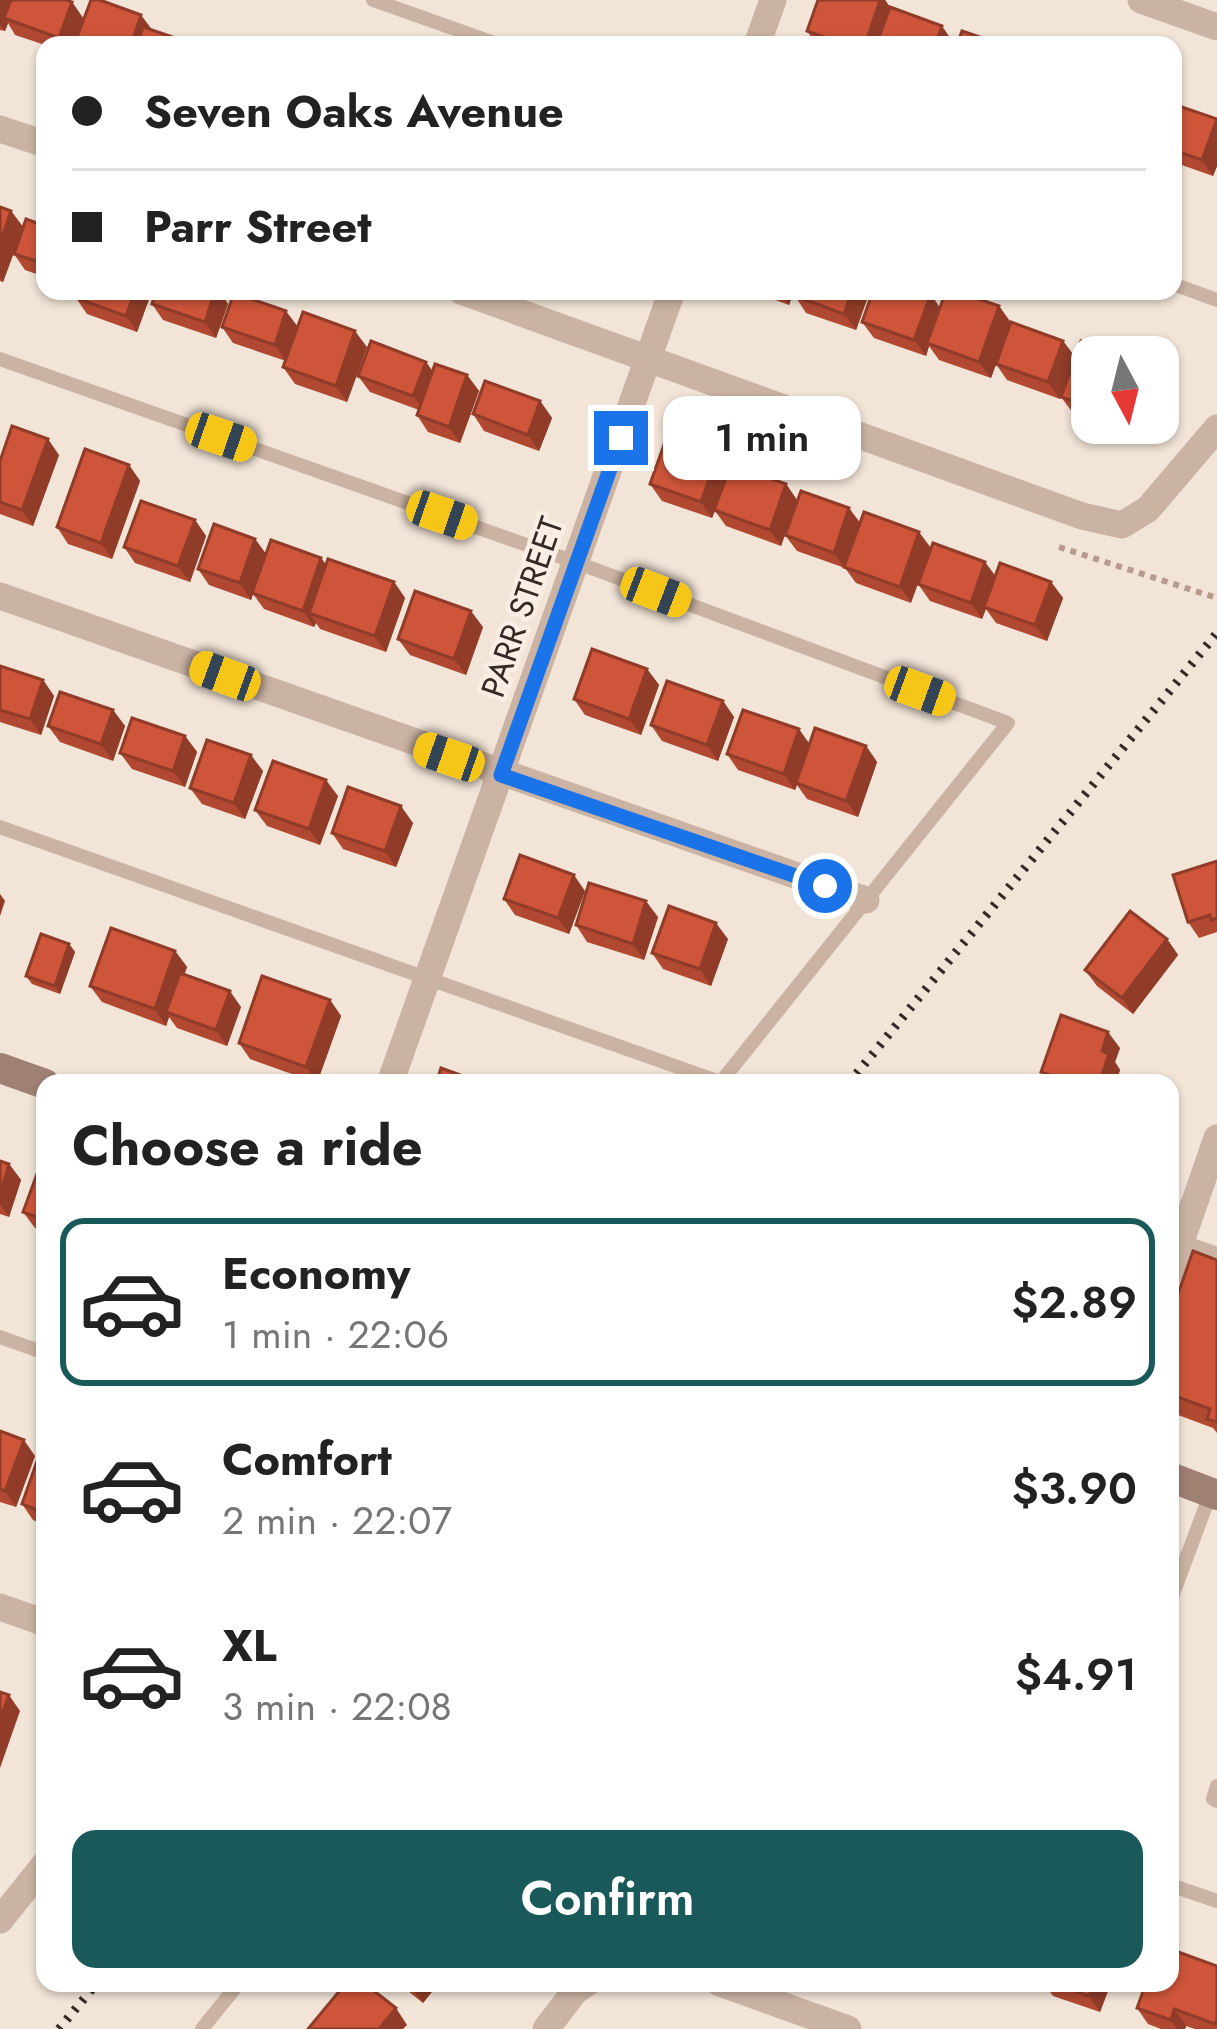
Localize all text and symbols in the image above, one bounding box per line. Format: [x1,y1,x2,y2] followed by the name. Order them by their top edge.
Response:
[144,79,564,144] text: Seven Oaks Avenue
[144,194,372,259] text: Parr Street
[1071,336,1179,444] north arrow
[1071,336,1179,444] map controls
[663,396,861,480] callout: 1 min
[181,408,261,466] car
[715,409,809,466] text: 1 min
[594,411,648,465] route end
[402,486,482,544] car
[469,510,575,704] street label: PARR STREET
[616,562,696,622] car
[185,647,265,705] car
[880,662,960,720] car
[409,728,489,786] car
[798,859,852,913] route start
[72,1107,423,1185] text: Choose a ride
[222,1241,410,1306] text: Economy
[78,1248,186,1356] icon: car
[1011,1270,1137,1335] text: $2.89
[222,1306,449,1363] text: 1 min · 22:06
[222,1427,392,1492] text: Comfort
[78,1434,186,1542] icon: car
[1011,1456,1137,1521] text: $3.90
[222,1492,452,1549] text: 2 min · 22:07
[222,1613,277,1678] text: XL
[78,1620,186,1728] icon: car
[1015,1642,1137,1707] text: $4.91
[222,1678,452,1735] text: 3 min · 22:08
[72,1830,1143,1968] button: Confirm

